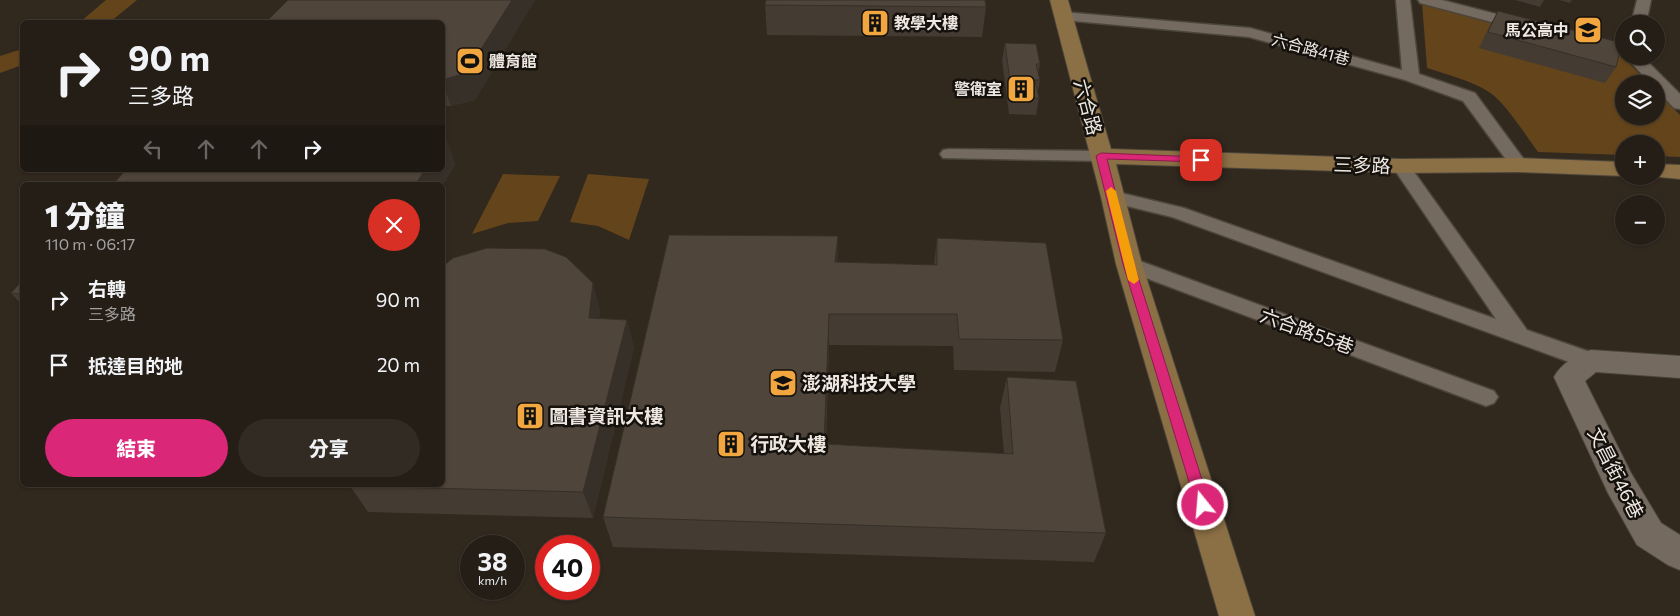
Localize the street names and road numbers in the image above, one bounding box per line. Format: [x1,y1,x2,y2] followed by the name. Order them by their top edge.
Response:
[1270,29,1352,68] street label: 六合路41巷
[1070,76,1107,137] street label: 六合路
[1333,152,1391,177] street label: 三多路
[1257,303,1357,358] street label: 六合路55巷
[1584,423,1649,522] street label: 文昌街46巷

